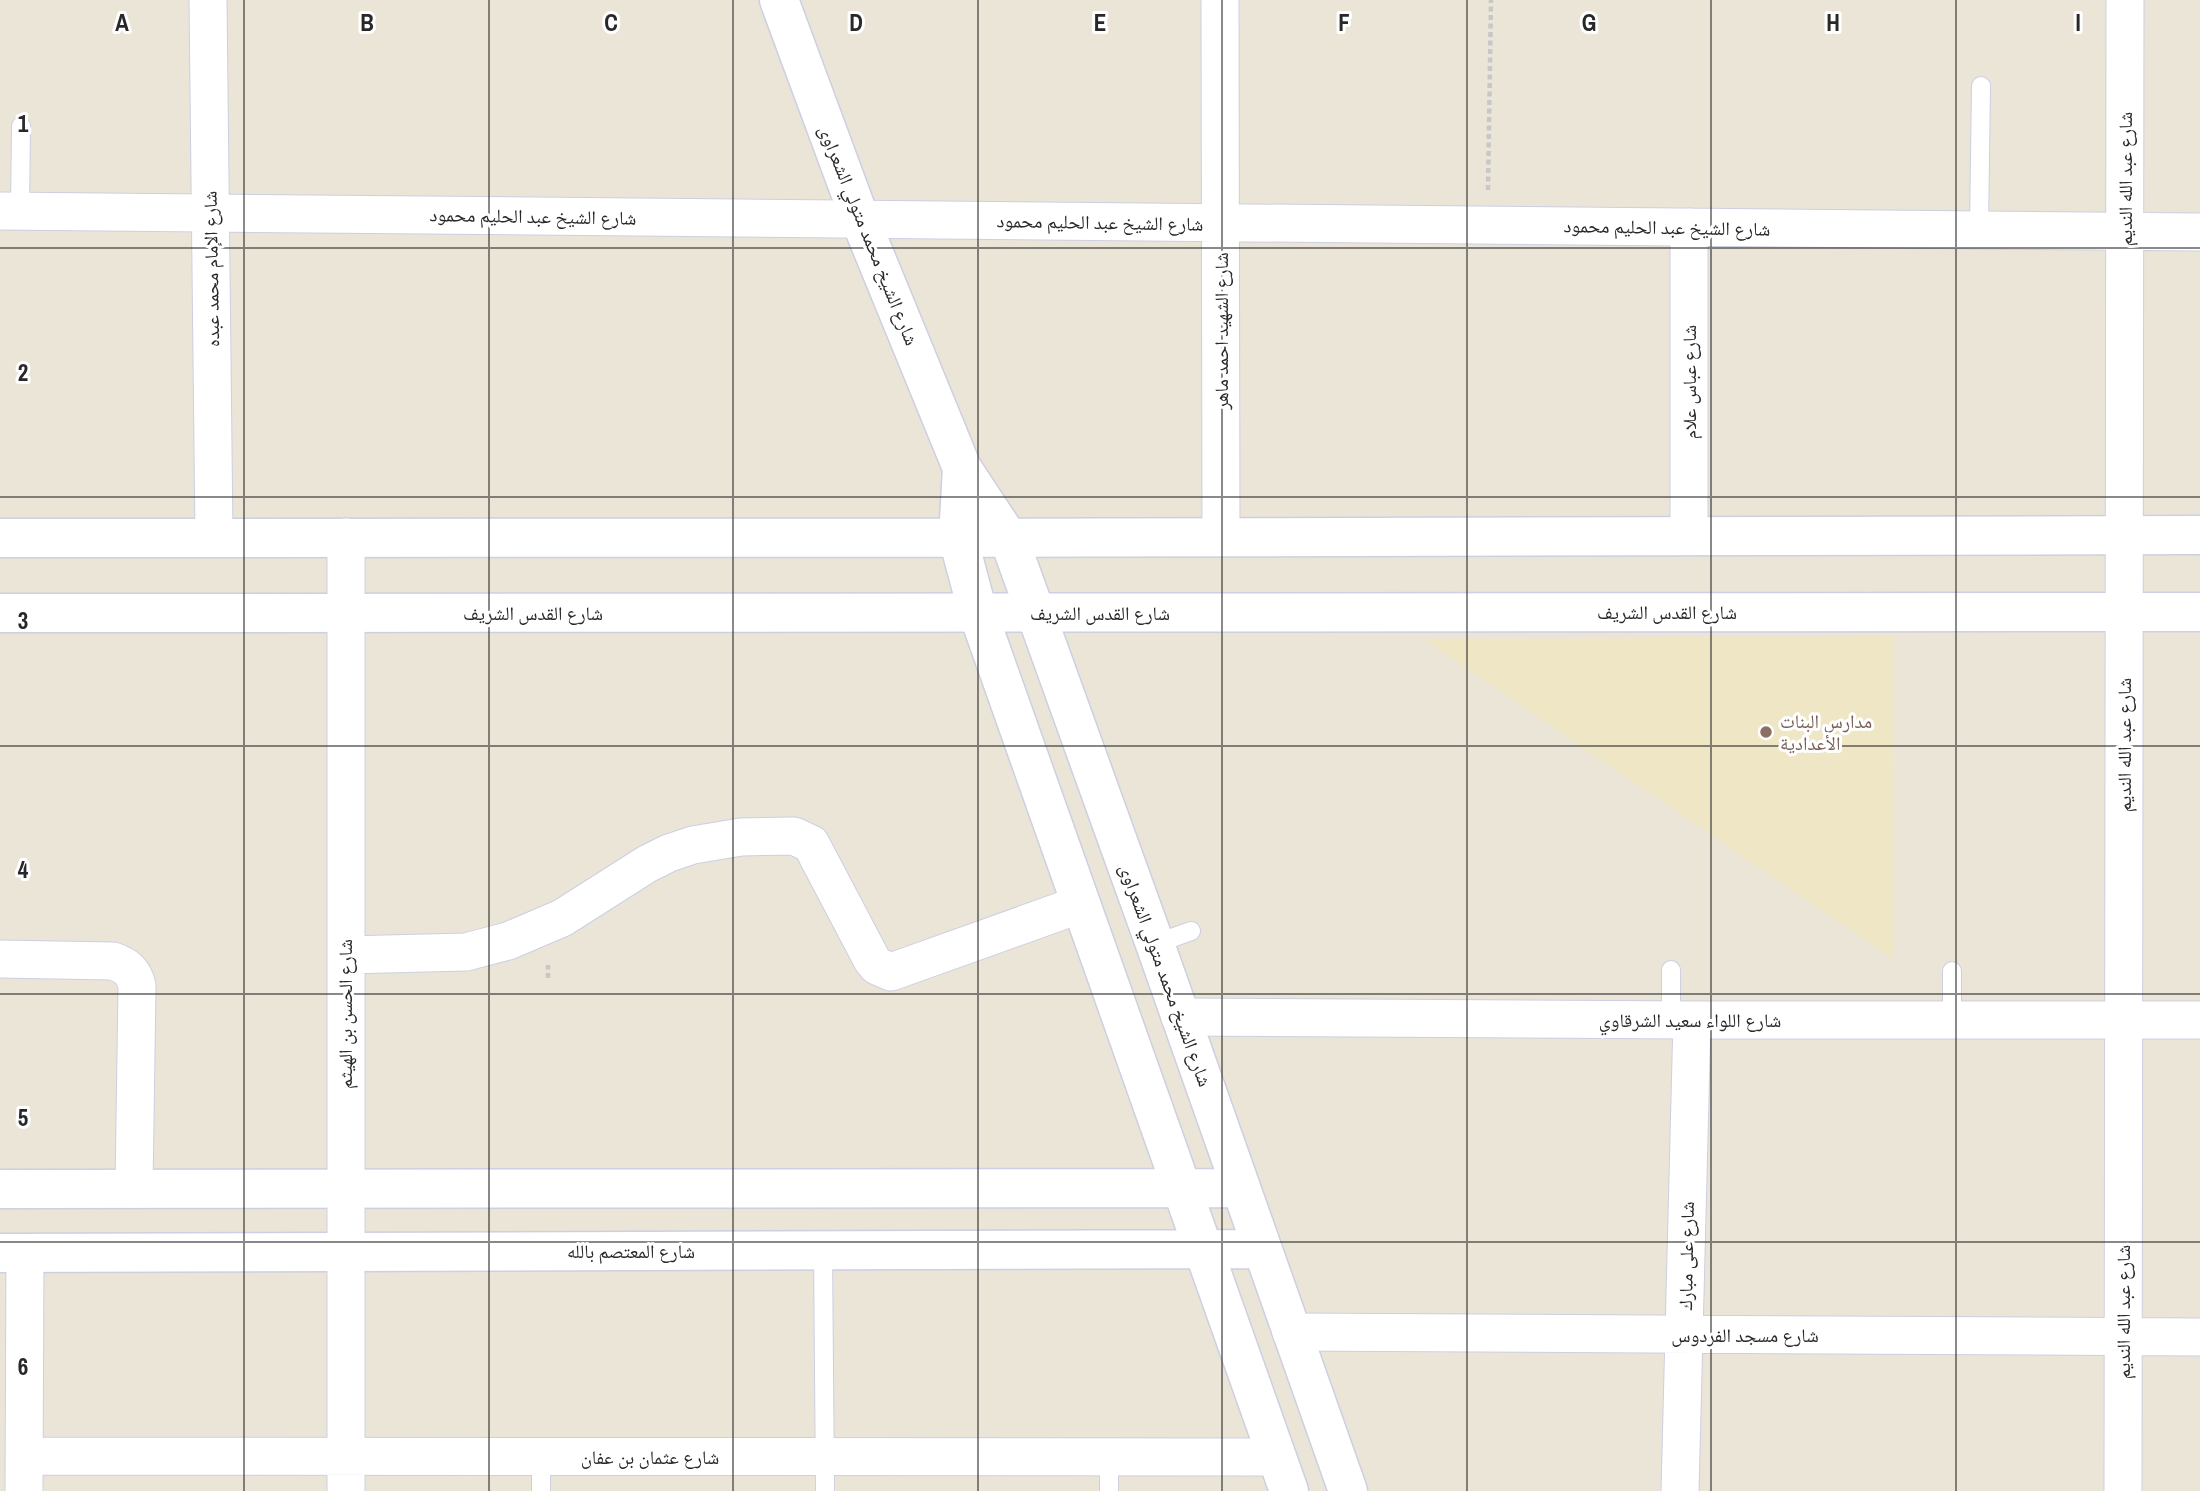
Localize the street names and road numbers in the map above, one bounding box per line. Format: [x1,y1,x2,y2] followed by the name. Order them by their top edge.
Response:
[2112,112,2138,246] street label: شارع عبد الله النديم
[810,121,925,350] street label: شارع الشيخ محمد متولي الشعراوى
[197,191,226,347] street label: شارع الإمام محمد عبده
[429,201,637,231] street label: شارع الشيخ عبد الحليم محمود
[996,207,1204,237] street label: شارع الشيخ عبد الحليم محمود
[1563,212,1771,242] street label: شارع الشيخ عبد الحليم محمود
[1208,252,1234,411] street label: شارع الشهيد احمد ماهر
[1676,325,1703,439] street label: شارع عباس علام
[1597,599,1737,625] street label: شارع القدس الشريف
[463,600,603,626] street label: شارع القدس الشريف
[1030,600,1170,626] street label: شارع القدس الشريف
[2111,678,2137,812] street label: شارع عبد الله النديم
[1111,860,1219,1091] street label: شارع الشيخ محمد متولي الشعراوى
[332,939,358,1089] street label: شارع الحسن بن الهيثم
[1599,1007,1781,1036] street label: شارع اللواء سعيد الشرقاوي
[1672,1201,1700,1311] street label: شارع على مبارك
[567,1238,695,1264] street label: شارع المعتصم بالله
[2110,1245,2136,1379] street label: شارع عبد الله النديم
[1671,1322,1819,1348] street label: شارع مسجد الفردوس
[581,1444,719,1470] street label: شارع عثمان بن عفان

